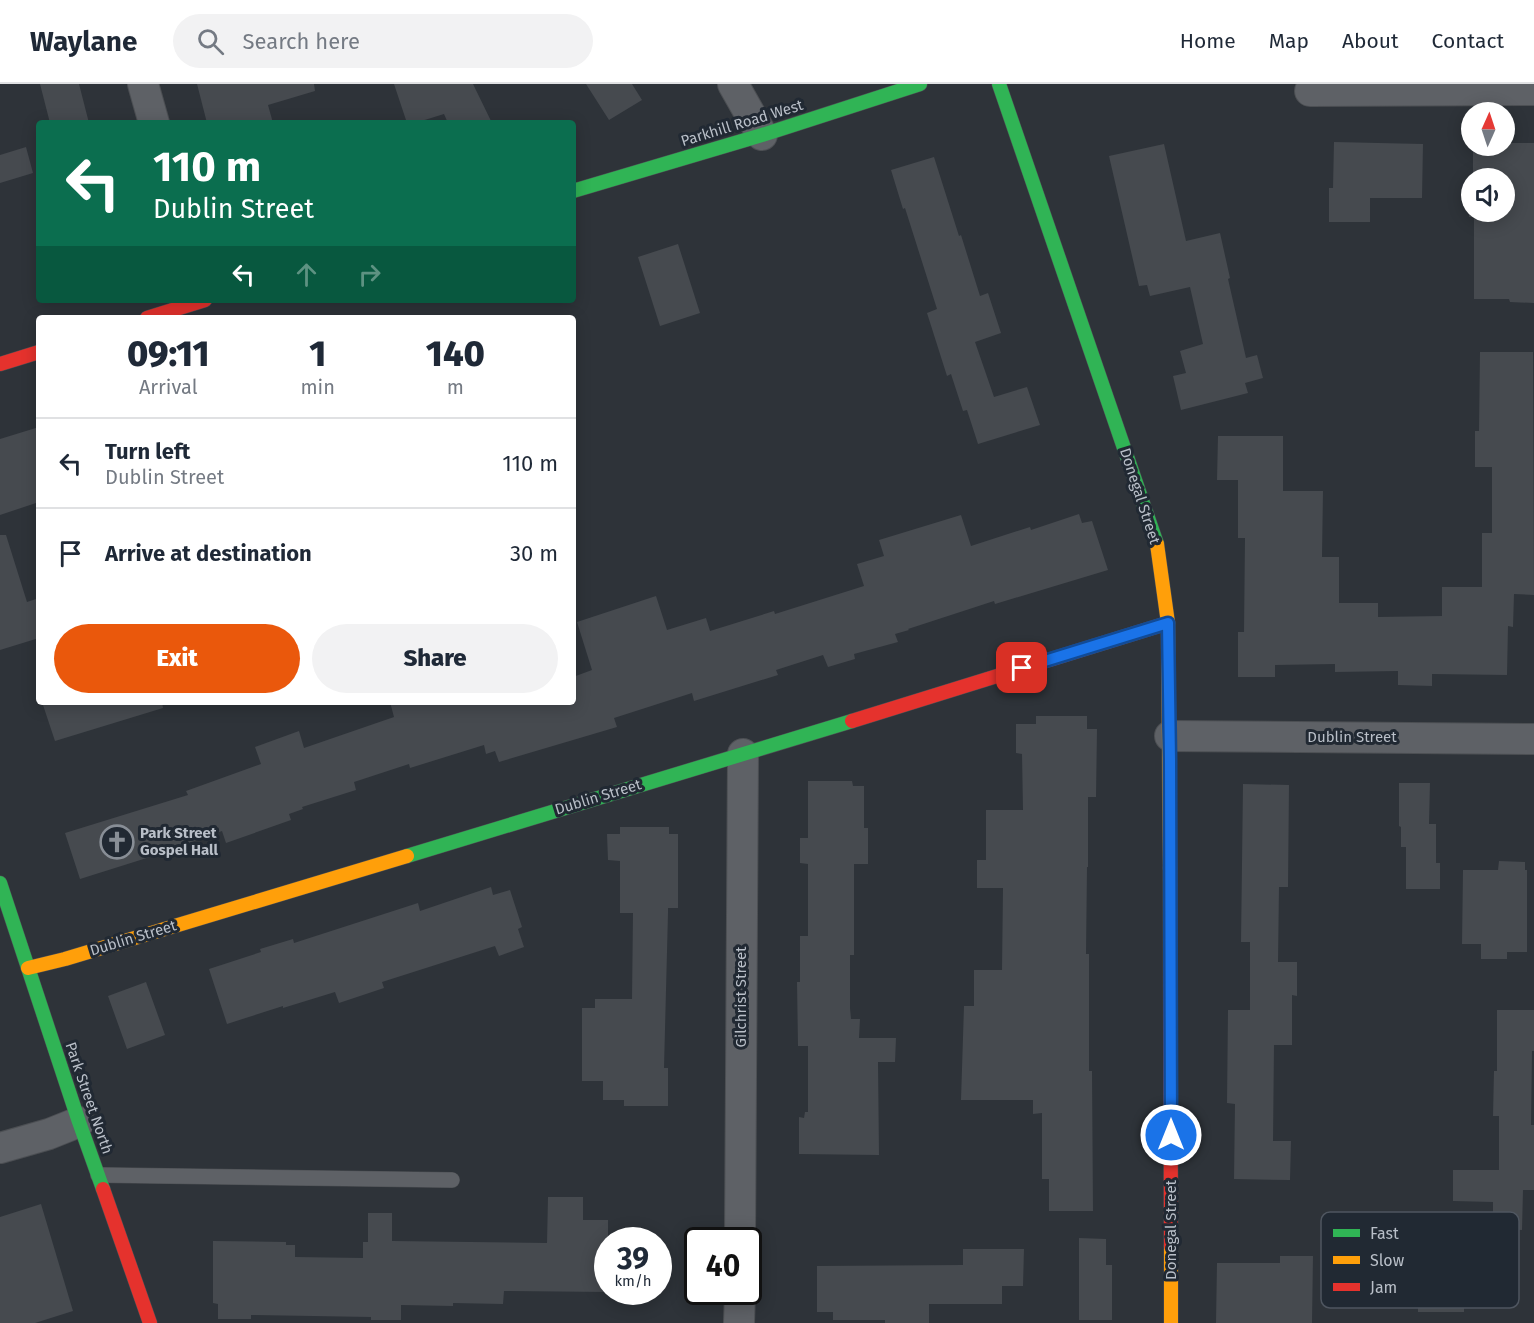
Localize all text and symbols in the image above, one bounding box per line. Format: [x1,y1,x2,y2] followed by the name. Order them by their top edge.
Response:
[173,14,593,68] search box
[30,25,137,58] text: Waylane
[194,25,227,58] icon: search
[242,28,360,55] text: Search here
[1180,28,1236,54] text: Home
[1269,28,1309,54] text: Map
[1342,28,1399,54] text: About
[1432,28,1504,54] text: Contact
[679,96,806,150] street label: Parkhill Road West
[1461,102,1515,156] north arrow
[1461,102,1515,222] map controls
[153,142,261,192] text: 110 m
[54,144,132,222] icon: left
[1461,168,1515,222] button: sound
[153,193,314,225] text: Dublin Street
[227,258,260,291] icon: left
[290,258,323,291] icon: ahead
[353,258,386,291] icon: right
[127,332,209,376] text: 09:11
[309,332,326,376] text: 1
[426,332,485,376] text: 140
[139,375,198,399] text: Arrival
[300,375,335,399] text: min
[447,375,464,399] text: m
[105,438,190,465] text: Turn left
[1116,446,1164,547] street label: Donegal Street
[54,447,87,480] icon: left
[502,450,558,477] text: 110 m
[105,465,224,489] text: Dublin Street
[54,537,87,570] icon: arrive
[105,540,312,567] text: Arrive at destination
[510,540,558,567] text: 30 m
[54,624,300,693] button: Exit
[312,624,558,693] button: Share
[996,642,1047,693] pin
[1005,651,1038,684] icon: arrive
[1307,728,1397,746] street label: Dublin Street
[553,775,644,819] street label: Dublin Street
[99,824,135,860] church icon: Park Street Gospel Hall
[140,824,218,859] place label: Park Street Gospel Hall
[88,916,179,960] street label: Dublin Street
[732,946,750,1048] street label: Gilchrist Street
[61,1040,117,1156] street label: Park Street North
[1139,1103,1203,1167] position arrow
[1162,1179,1180,1280] street label: Donegal Street
[1321,1212,1519,1308] legend
[1370,1224,1399,1243] text: Fast
[684,1227,762,1305] speed limit sign: 40
[617,1241,649,1277] text: 39
[1370,1251,1405,1270] text: Slow
[614,1272,652,1290] text: km/h
[1370,1278,1397,1297] text: Jam

